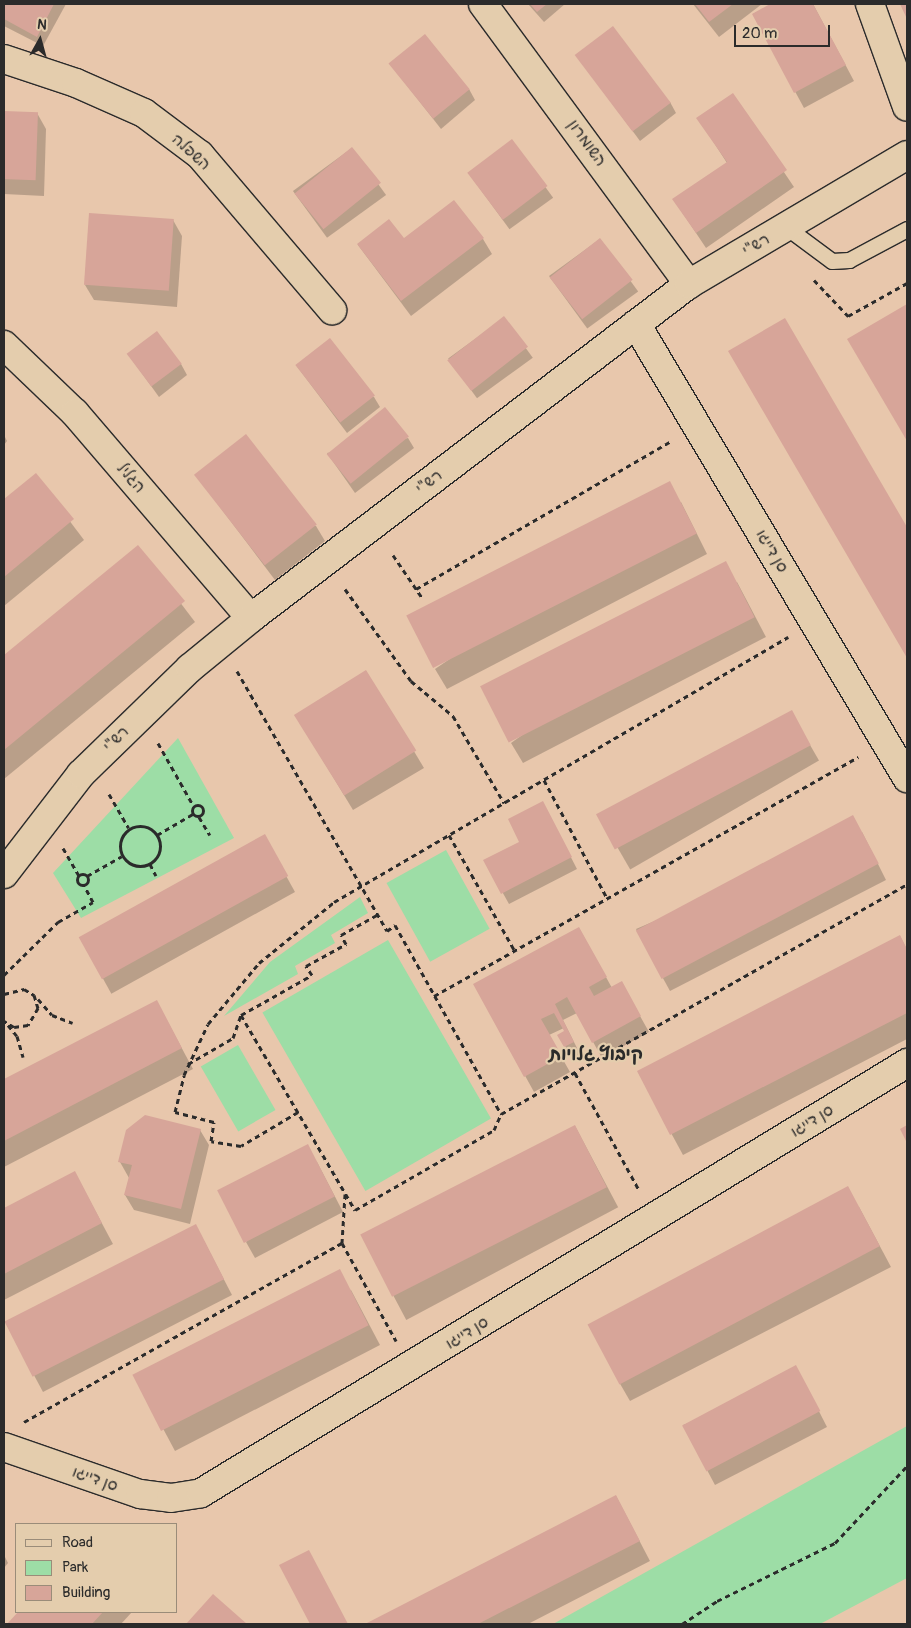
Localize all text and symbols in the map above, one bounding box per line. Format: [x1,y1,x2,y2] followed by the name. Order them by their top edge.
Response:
[15,15,65,65] north arrow
[736,15,832,47] scale bar
[36,16,48,34] text: N
[742,24,777,43] text: 20 m
[564,116,610,170] street label: השומרון
[168,130,214,174] street label: השפלה
[739,230,773,260] street label: רש"י
[113,459,149,497] street label: הגליל
[412,466,446,498] street label: רש"י
[752,526,792,576] street label: סן דייגו
[99,722,133,756] street label: רש"י
[549,1044,643,1066] district label: קיבוץ גלויות
[787,1100,837,1142] street label: סן דייגו
[442,1312,492,1354] street label: סן דייגו
[70,1462,120,1496] street label: סן דייגו
[15,1523,178,1613] legend
[62,1533,93,1552] text: Road
[62,1558,88,1577] text: Park
[62,1583,110,1602] text: Building

